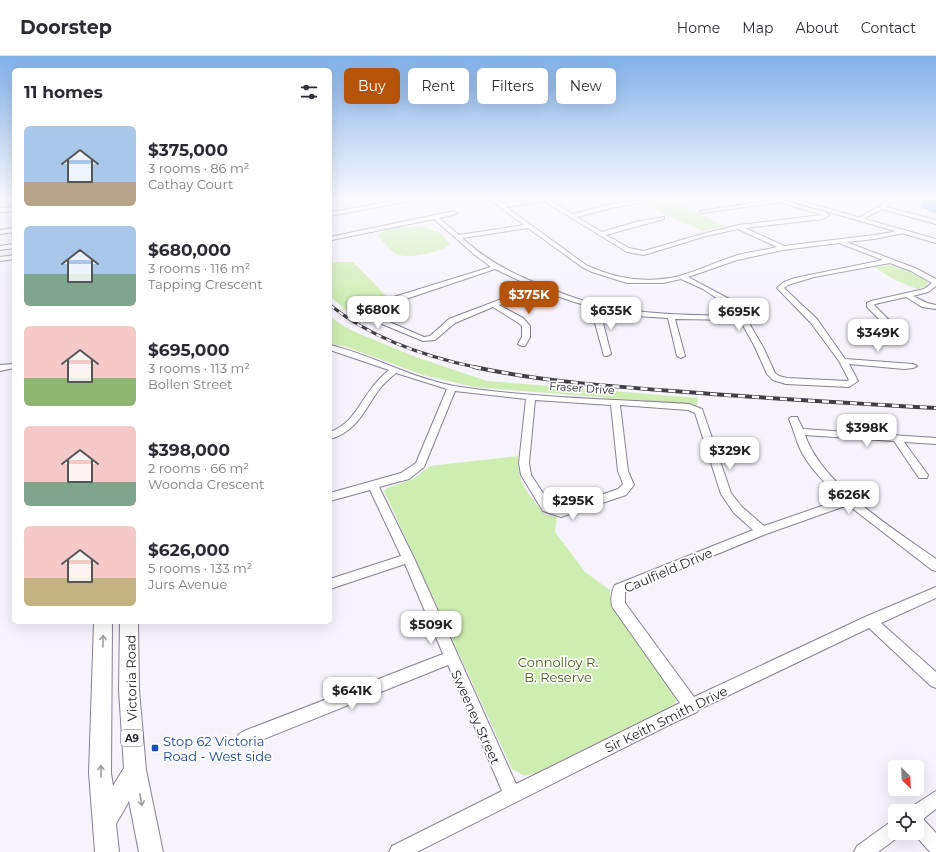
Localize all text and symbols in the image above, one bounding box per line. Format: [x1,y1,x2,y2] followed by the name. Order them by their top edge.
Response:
[20,16,112,39] text: Doorstep
[677,19,720,37] text: Home
[742,19,773,37] text: Map
[795,19,839,37] text: About
[861,19,916,37] text: Contact
[344,68,400,104] chip: Buy
[408,68,469,104] chip: Rent
[477,68,548,104] chip: Filters
[556,68,616,104] chip: New
[298,81,320,103] icon: filters
[24,82,103,102] text: 11 homes
[148,140,228,160] text: $375,000
[56,142,104,190] icon: home
[148,160,249,176] text: 3 rooms · 86 m²
[148,176,233,192] text: Cathay Court
[148,240,231,260] text: $680,000
[56,242,104,290] icon: home
[148,260,250,276] text: 3 rooms · 116 m²
[148,276,263,292] text: Tapping Crescent
[501,281,557,315] pin: $375K
[508,286,550,302] text: $375K
[350,296,406,330] pin: $680K
[583,297,639,331] pin: $635K
[711,298,767,332] pin: $695K
[356,301,400,317] text: $680K
[590,302,632,318] text: $635K
[718,303,760,319] text: $695K
[850,319,906,353] pin: $349K
[857,324,899,340] text: $349K
[148,340,229,360] text: $695,000
[56,342,104,390] icon: home
[148,360,250,376] text: 3 rooms · 113 m²
[148,376,232,392] text: Bollen Street
[549,379,615,397] street label: Fraser Drive
[839,414,895,448] pin: $398K
[846,419,888,435] text: $398K
[702,437,758,471] pin: $329K
[148,440,230,460] text: $398,000
[56,442,104,490] icon: home
[709,442,751,458] text: $329K
[148,460,249,476] text: 2 rooms · 66 m²
[148,476,264,492] text: Woonda Crescent
[821,481,877,515] pin: $626K
[828,486,870,502] text: $626K
[545,487,601,521] pin: $295K
[552,492,594,508] text: $295K
[148,540,230,560] text: $626,000
[56,542,104,590] icon: home
[621,544,715,596] street label: Caulfield Drive
[148,560,252,576] text: 5 rooms · 133 m²
[148,576,227,592] text: Jurs Avenue
[403,611,459,645] pin: $509K
[410,616,452,632] text: $509K
[99,635,107,648] one-way arrow
[122,635,140,721] street label: Victoria Road
[518,654,598,685] park label: Connolloy R. B. Reserve
[448,668,504,766] street label: Sweeney Street
[324,677,380,711] pin: $641K
[332,682,372,698] text: $641K
[602,682,730,756] street label: Sir Keith Smith Drive
[121,730,143,746] road number: A9
[163,733,272,764] place label: Stop 62 Victoria Road - West side
[150,743,160,753] marker: Stop 62 Victoria Road - West side
[888,760,924,796] north arrow
[888,760,924,840] map controls
[97,765,105,778] one-way arrow
[137,793,145,806] one-way arrow
[888,804,924,840] button: locate

